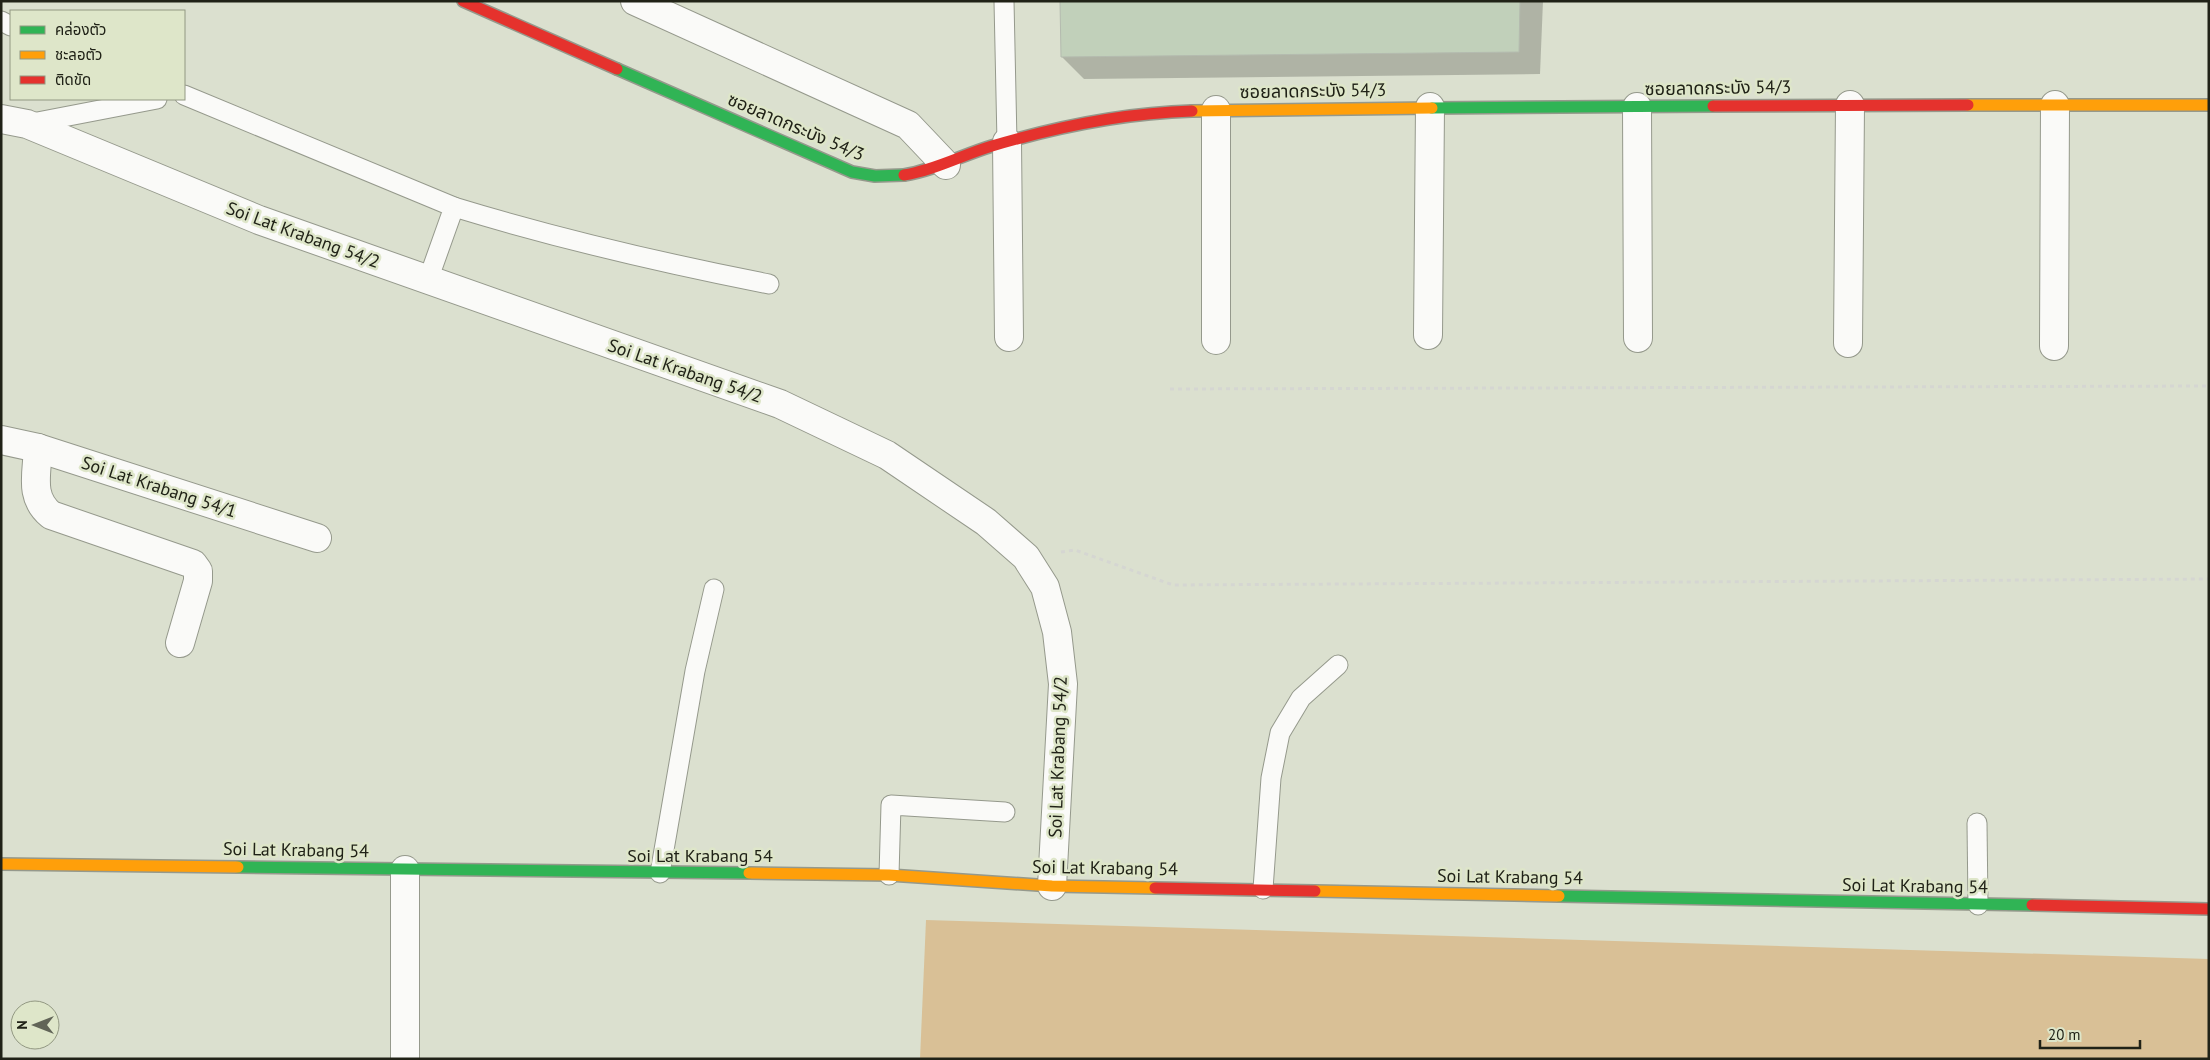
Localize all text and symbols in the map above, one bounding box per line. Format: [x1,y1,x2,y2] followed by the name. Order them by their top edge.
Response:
[10,10,185,100] legend
[55,20,106,39] text: คล่องตัว
[55,45,102,64] text: ชะลอตัว
[55,70,91,89] text: ติดขัด
[1645,75,1791,100] street label: ซอยลาดกระบัง 54/3
[1240,78,1386,103] street label: ซอยลาดกระบัง 54/3
[724,87,868,166] street label: ซอยลาดกระบัง 54/3
[223,196,383,273] street label: Soi Lat Krabang 54/2
[605,333,765,408] street label: Soi Lat Krabang 54/2
[79,451,240,522] street label: Soi Lat Krabang 54/1
[1043,676,1072,838] street label: Soi Lat Krabang 54/2
[223,837,369,862] street label: Soi Lat Krabang 54
[627,844,773,867] street label: Soi Lat Krabang 54
[1032,855,1178,880] street label: Soi Lat Krabang 54
[1437,864,1583,889] street label: Soi Lat Krabang 54
[1842,873,1988,898] street label: Soi Lat Krabang 54
[10,1000,60,1050] north arrow
[2040,1018,2140,1050] scale bar
[13,1020,31,1030] text: N
[2048,1025,2081,1044] text: 20 m

